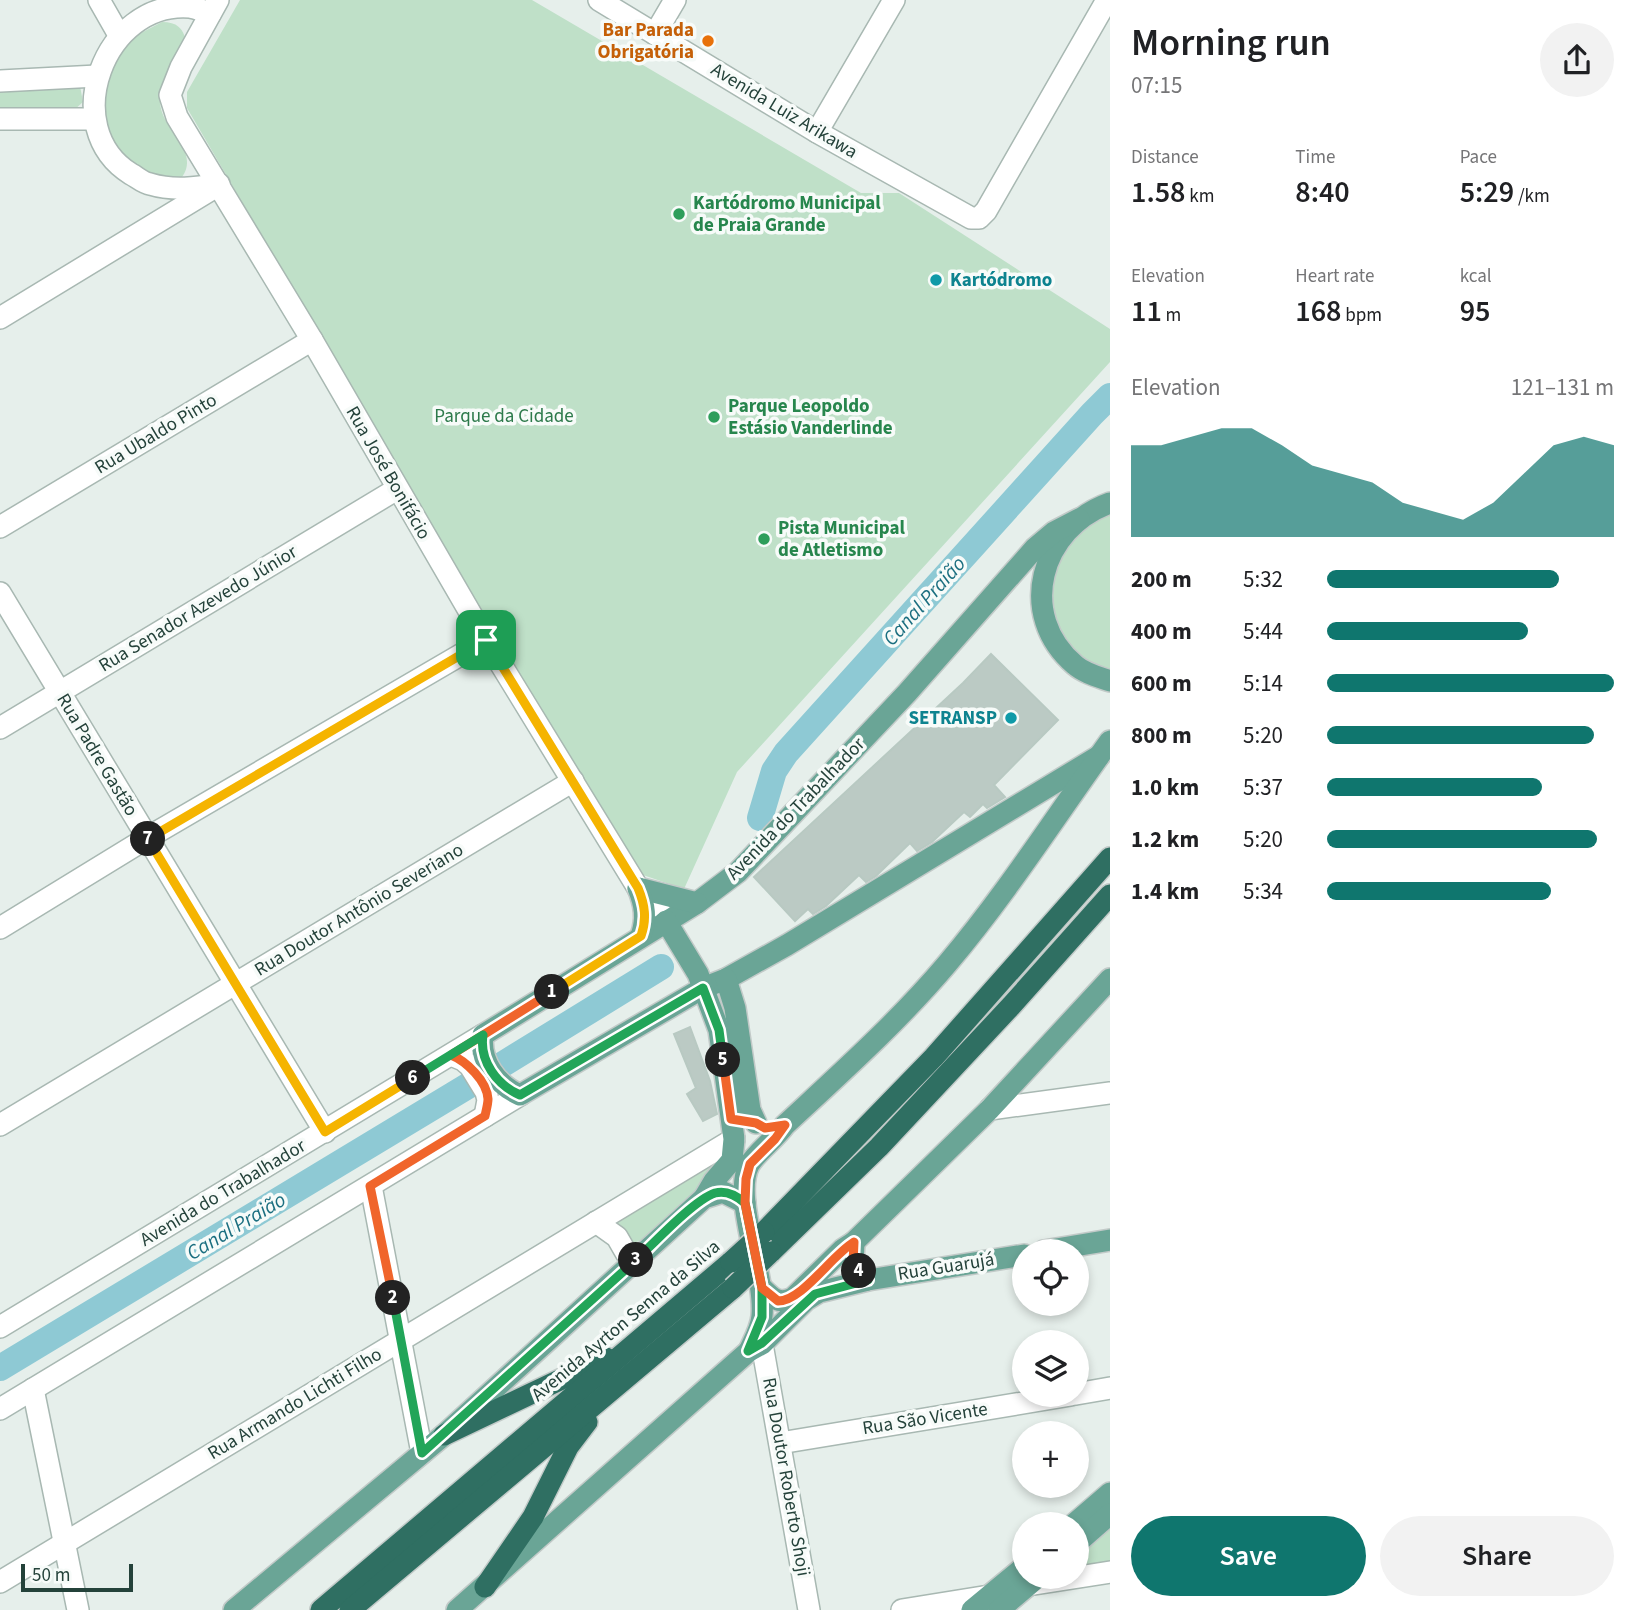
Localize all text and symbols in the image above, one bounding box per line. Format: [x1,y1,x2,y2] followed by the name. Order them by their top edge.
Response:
[1131,16,1331,70] text: Morning run
[598,17,694,66] place label: Bar Parada Obrigatória
[1540,23,1614,97] button: share
[700,33,716,49] marker: Bar Parada Obrigatória
[706,56,862,166] street label: Avenida Luiz Arikawa
[1131,69,1182,102] text: 07:15
[1131,144,1199,171] text: Distance
[1295,144,1335,171] text: Time
[1460,144,1497,171] text: Pace
[1131,171,1185,214] text: 1.58
[1295,171,1350,214] text: 8:40
[1460,171,1514,214] text: 5:29
[1185,183,1214,210] text: km
[1514,183,1550,210] text: /km
[693,190,881,239] place label: Kartódromo Municipal de Praia Grande
[671,206,687,222] marker: Kartódromo Municipal de Praia Grande
[1131,263,1205,290] text: Elevation
[1295,263,1374,290] text: Heart rate
[1460,263,1492,290] text: kcal
[950,267,1052,294] place label: Kartódromo
[928,272,944,288] marker: Kartódromo
[1131,290,1162,333] text: 11
[1295,290,1342,333] text: 168
[1460,290,1490,333] text: 95
[1162,302,1181,329] text: m
[1342,302,1382,329] text: bpm
[1131,371,1221,404] text: Elevation
[1511,371,1614,404] text: 121–131 m
[90,387,222,481] street label: Rua Ubaldo Pinto
[728,393,893,442] place label: Parque Leopoldo Estásio Vanderlinde
[339,401,437,545] street label: Rua José Bonifácio
[434,403,574,430] park label: Parque da Cidade
[706,409,722,425] marker: Parque Leopoldo Estásio Vanderlinde
[778,515,906,564] place label: Pista Municipal de Atletismo
[756,531,772,547] marker: Pista Municipal de Atletismo
[94,539,303,679] street label: Rua Senador Azevedo Júnior
[876,550,972,652] water label: Canal Praião
[1131,563,1192,596] text: 200 m
[1243,563,1283,596] text: 5:32
[456,610,516,670] pin
[1131,615,1192,648] text: 400 m
[1243,615,1283,648] text: 5:44
[467,621,505,659] icon: arrive
[1131,667,1192,700] text: 600 m
[1243,667,1283,700] text: 5:14
[50,688,144,822] street label: Rua Padre Gastão
[909,705,997,732] place label: SETRANSP
[1003,710,1019,726] marker: SETRANSP
[1131,719,1192,752] text: 800 m
[1243,719,1283,752] text: 5:20
[721,731,872,886] street label: Avenida do Trabalhador
[1131,771,1199,804] text: 1.0 km
[1243,771,1283,804] text: 5:37
[130,822,166,856] pin: 7
[1131,823,1199,856] text: 1.2 km
[1243,823,1283,856] text: 5:20
[142,825,153,852] text: 7
[249,837,469,983] street label: Rua Doutor Antônio Severiano
[1131,875,1199,908] text: 1.4 km
[1243,875,1283,908] text: 5:34
[534,974,570,1010] pin: 1
[546,978,557,1005] text: 1
[706,1042,740,1078] pin: 5
[717,1046,728,1073] text: 5
[396,1060,430,1096] pin: 6
[407,1064,418,1091] text: 6
[135,1133,311,1253] street label: Avenida do Trabalhador
[181,1184,291,1268] water label: Canal Praião
[526,1234,726,1408] street label: Avenida Ayrton Senna da Silva
[1012,1239,1089,1589] map controls
[1012,1239,1089,1316] button: locate
[618,1242,654,1278] pin: 3
[630,1246,641,1273] text: 3
[896,1246,996,1288] street label: Rua Guarujá
[842,1254,876,1288] pin: 4
[853,1257,864,1284] text: 4
[376,1280,410,1316] pin: 2
[387,1284,398,1311] text: 2
[1012,1330,1089,1407] button: layers
[203,1341,387,1467] street label: Rua Armando Lichti Filho
[755,1375,817,1579] street label: Rua Doutor Roberto Shoji
[860,1396,990,1442] street label: Rua São Vicente
[1012,1421,1089,1498] button: +
[1012,1512,1089,1589] button: −
[1131,1516,1366,1596] button: Save
[1380,1516,1614,1596] button: Share
[21,1561,133,1593] scale bar
[32,1562,70,1589] text: 50 m

